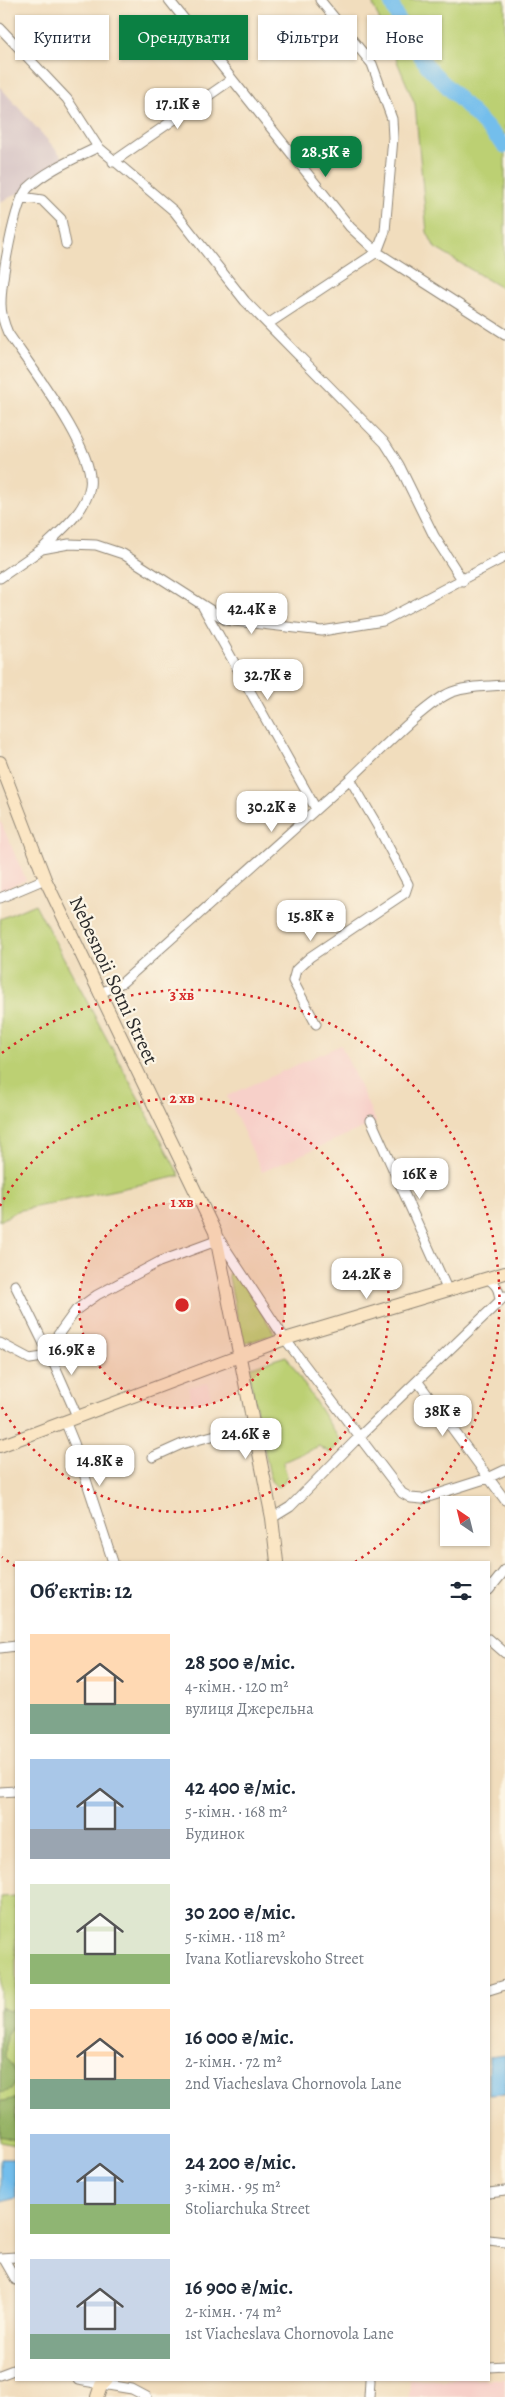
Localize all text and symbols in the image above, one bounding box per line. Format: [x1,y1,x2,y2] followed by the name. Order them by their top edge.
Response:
[15,15,109,60] chip: Купити
[119,15,248,60] chip: Орендувати
[258,15,357,60] chip: Фільтри
[367,15,442,60] chip: Нове
[132,88,224,130] pin: 17.1K ₴
[156,93,200,115] text: 17.1K ₴
[280,136,372,178] pin: 28.5K ₴
[302,141,350,163] text: 28.5K ₴
[206,592,298,635] pin: 42.4K ₴
[227,598,277,620] text: 42.4K ₴
[222,658,314,701] pin: 32.7K ₴
[244,664,292,686] text: 32.7K ₴
[226,790,318,833] pin: 30.2K ₴
[248,796,296,818] text: 30.2K ₴
[63,892,165,1069] street label: Nebesnoii Sotni Street
[265,900,357,942] pin: 15.8K ₴
[288,905,334,927] text: 15.8K ₴
[170,985,194,1005] text: 3 хв
[169,1088,195,1108] text: 2 хв
[385,1158,455,1200] pin: 16K ₴
[402,1163,438,1185] text: 16K ₴
[170,1192,194,1212] text: 1 хв
[321,1258,413,1300] pin: 24.2K ₴
[342,1263,392,1285] text: 24.2K ₴
[173,1296,191,1314] centre of rings
[26,1334,118,1376] pin: 16.9K ₴
[49,1339,95,1361] text: 16.9K ₴
[408,1394,478,1437] pin: 38K ₴
[425,1400,461,1422] text: 38K ₴
[200,1418,292,1460] pin: 24.6K ₴
[221,1423,271,1445] text: 24.6K ₴
[54,1444,146,1487] pin: 14.8K ₴
[76,1450,124,1472] text: 14.8K ₴
[440,1496,490,1546] north arrow
[440,1496,490,1546] map controls
[30,1577,132,1605] text: Об’єктів: 12
[447,1577,475,1605] icon: filters
[185,1648,296,1676] text: 28 500 ₴/міс.
[70,1654,130,1714] icon: home
[185,1676,289,1698] text: 4-кімн. · 120 m²
[185,1698,314,1720] text: вулиця Джерельна
[185,1773,296,1801] text: 42 400 ₴/міс.
[70,1779,130,1839] icon: home
[185,1801,287,1823] text: 5-кімн. · 168 m²
[185,1823,245,1845] text: Будинок
[185,1898,296,1926] text: 30 200 ₴/міс.
[70,1904,130,1964] icon: home
[185,1926,285,1948] text: 5-кімн. · 118 m²
[185,1948,364,1970] text: Ivana Kotliarevskoho Street
[185,2023,294,2051] text: 16 000 ₴/міс.
[70,2029,130,2089] icon: home
[185,2051,282,2073] text: 2-кімн. · 72 m²
[185,2073,402,2095] text: 2nd Viacheslava Chornovola Lane
[185,2148,297,2176] text: 24 200 ₴/міс.
[70,2154,130,2214] icon: home
[185,2176,281,2198] text: 3-кімн. · 95 m²
[185,2198,310,2220] text: Stoliarchuka Street
[185,2273,293,2301] text: 16 900 ₴/міс.
[70,2279,130,2339] icon: home
[185,2301,281,2323] text: 2-кімн. · 74 m²
[185,2323,394,2345] text: 1st Viacheslava Chornovola Lane

